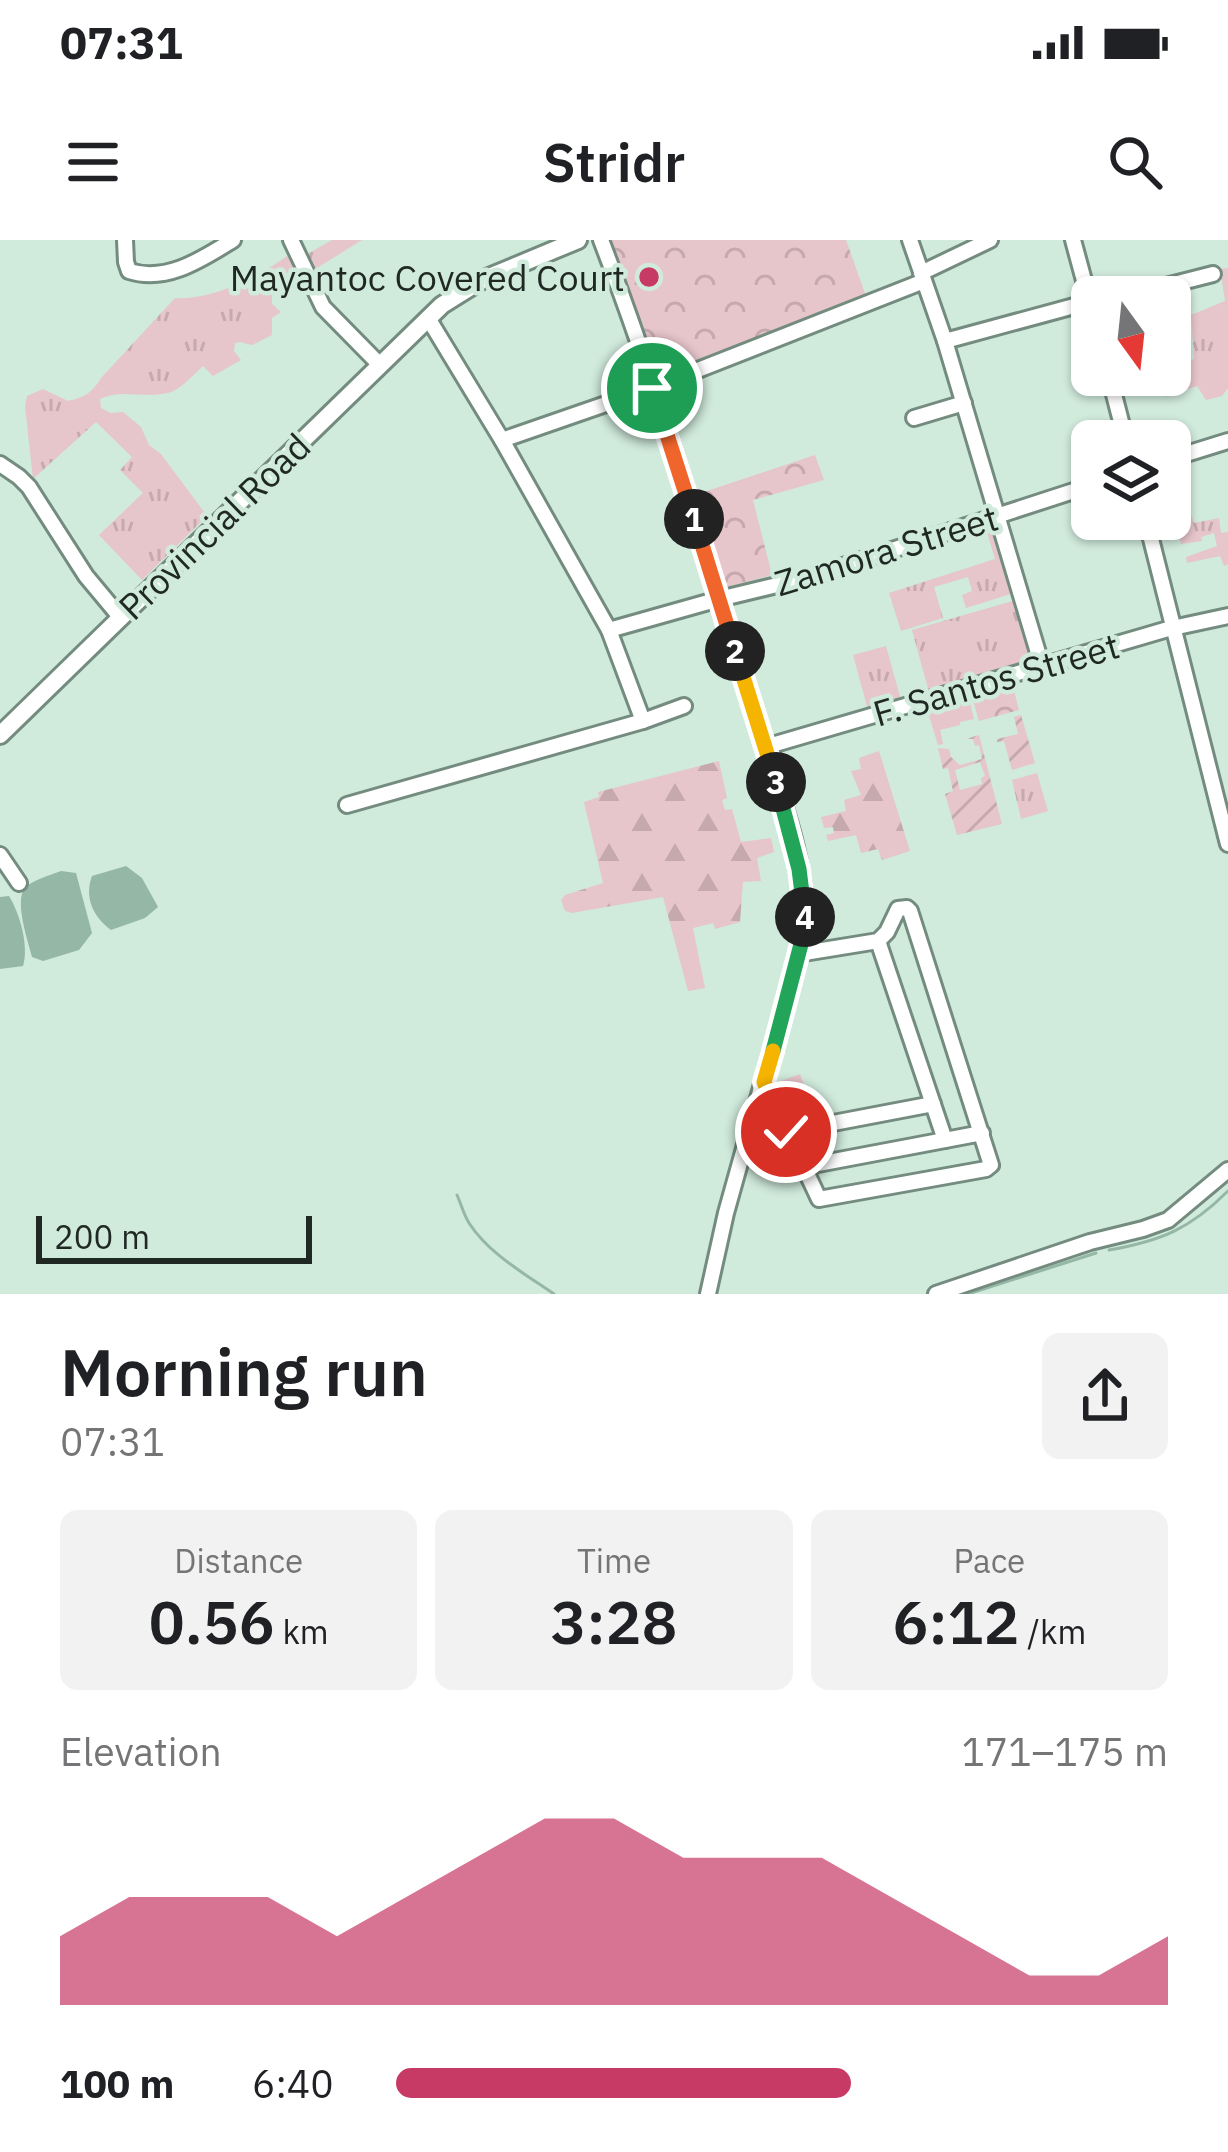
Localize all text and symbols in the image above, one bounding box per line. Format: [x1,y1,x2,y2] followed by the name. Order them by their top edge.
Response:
[60,13,183,71] text: 07:31
[543,127,685,197] text: Stridr
[60,129,126,195] icon: menu
[1102,129,1168,195] icon: search
[230,254,625,301] place label: Mayantoc Covered Court
[636,264,662,290] marker: Mayantoc Covered Court
[1071,276,1191,396] north arrow
[1071,276,1191,540] map controls
[601,337,703,439] pin
[619,355,685,421] icon: arrive
[1071,420,1191,540] button: layers
[108,423,320,629] street label: Provincial Road
[664,489,724,549] pin: 1
[769,494,1003,606] street label: Zamora Street
[684,497,704,540] text: 1
[705,621,765,681] pin: 2
[868,621,1124,737] street label: F. Santos Street
[725,629,745,672] text: 2
[746,752,806,812] pin: 3
[766,760,786,803] text: 3
[775,887,835,947] pin: 4
[795,895,815,938] text: 4
[735,1081,837,1183] pin
[753,1099,819,1165] icon: check
[36,1210,312,1263] scale bar
[54,1215,150,1258] text: 200 m
[60,1328,428,1414] text: Morning run
[1042,1333,1168,1459] button: share
[60,1416,165,1467] text: 07:31
[174,1539,303,1582] text: Distance
[577,1539,651,1582] text: Time
[953,1539,1025,1582] text: Pace
[149,1582,275,1661] text: 0.56
[550,1582,678,1661] text: 3:28
[892,1582,1020,1661] text: 6:12
[275,1610,329,1653] text: km
[1020,1610,1086,1653] text: /km
[60,1726,222,1777] text: Elevation
[961,1726,1168,1777] text: 171–175 m
[60,2058,174,2109] text: 100 m
[252,2058,334,2109] text: 6:40

